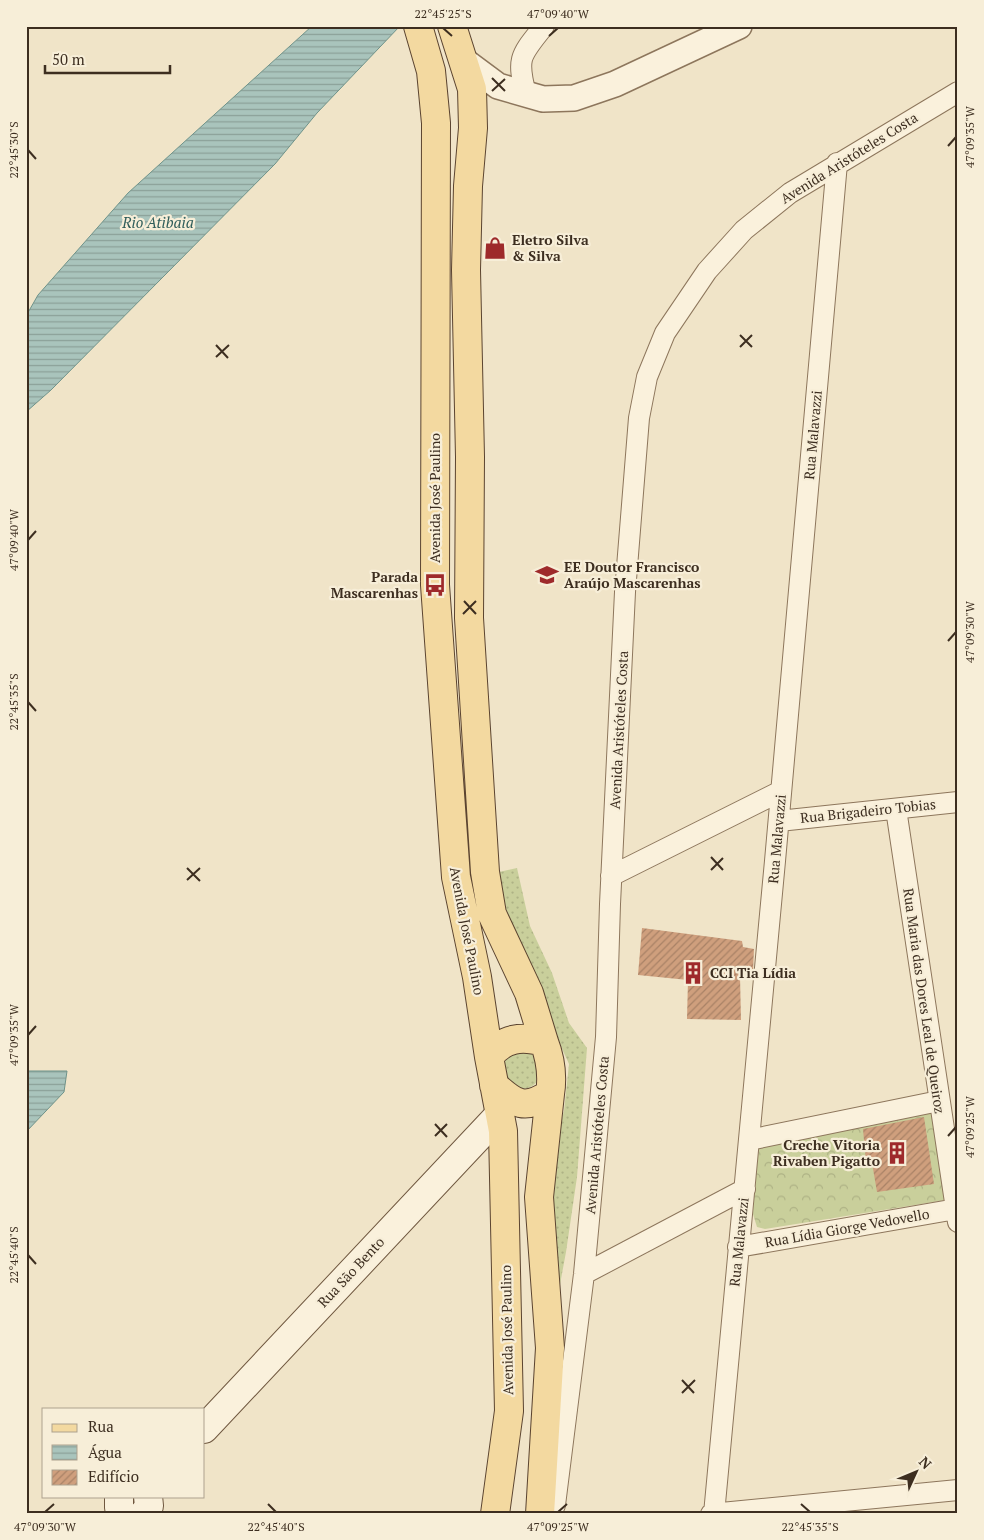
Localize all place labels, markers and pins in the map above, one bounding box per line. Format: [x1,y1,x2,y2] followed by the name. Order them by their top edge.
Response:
[512,230,589,265] place label: Eletro Silva & Silva
[482,235,508,261] shop icon: Eletro Silva & Silva
[564,557,701,592] place label: EE Doutor Francisco Araújo Mascarenhas
[534,562,560,588] school or university icon: EE Doutor Francisco Araújo Mascarenhas
[331,567,418,602] place label: Parada Mascarenhas
[422,572,448,598] bus stop icon: Parada Mascarenhas
[680,960,706,986] building icon: CCI Tia Lídia
[710,963,796,982] place label: CCI Tia Lídia
[773,1135,880,1170] place label: Creche Vitoria Rivaben Pigatto
[884,1140,910,1166] building icon: Creche Vitoria Rivaben Pigatto

